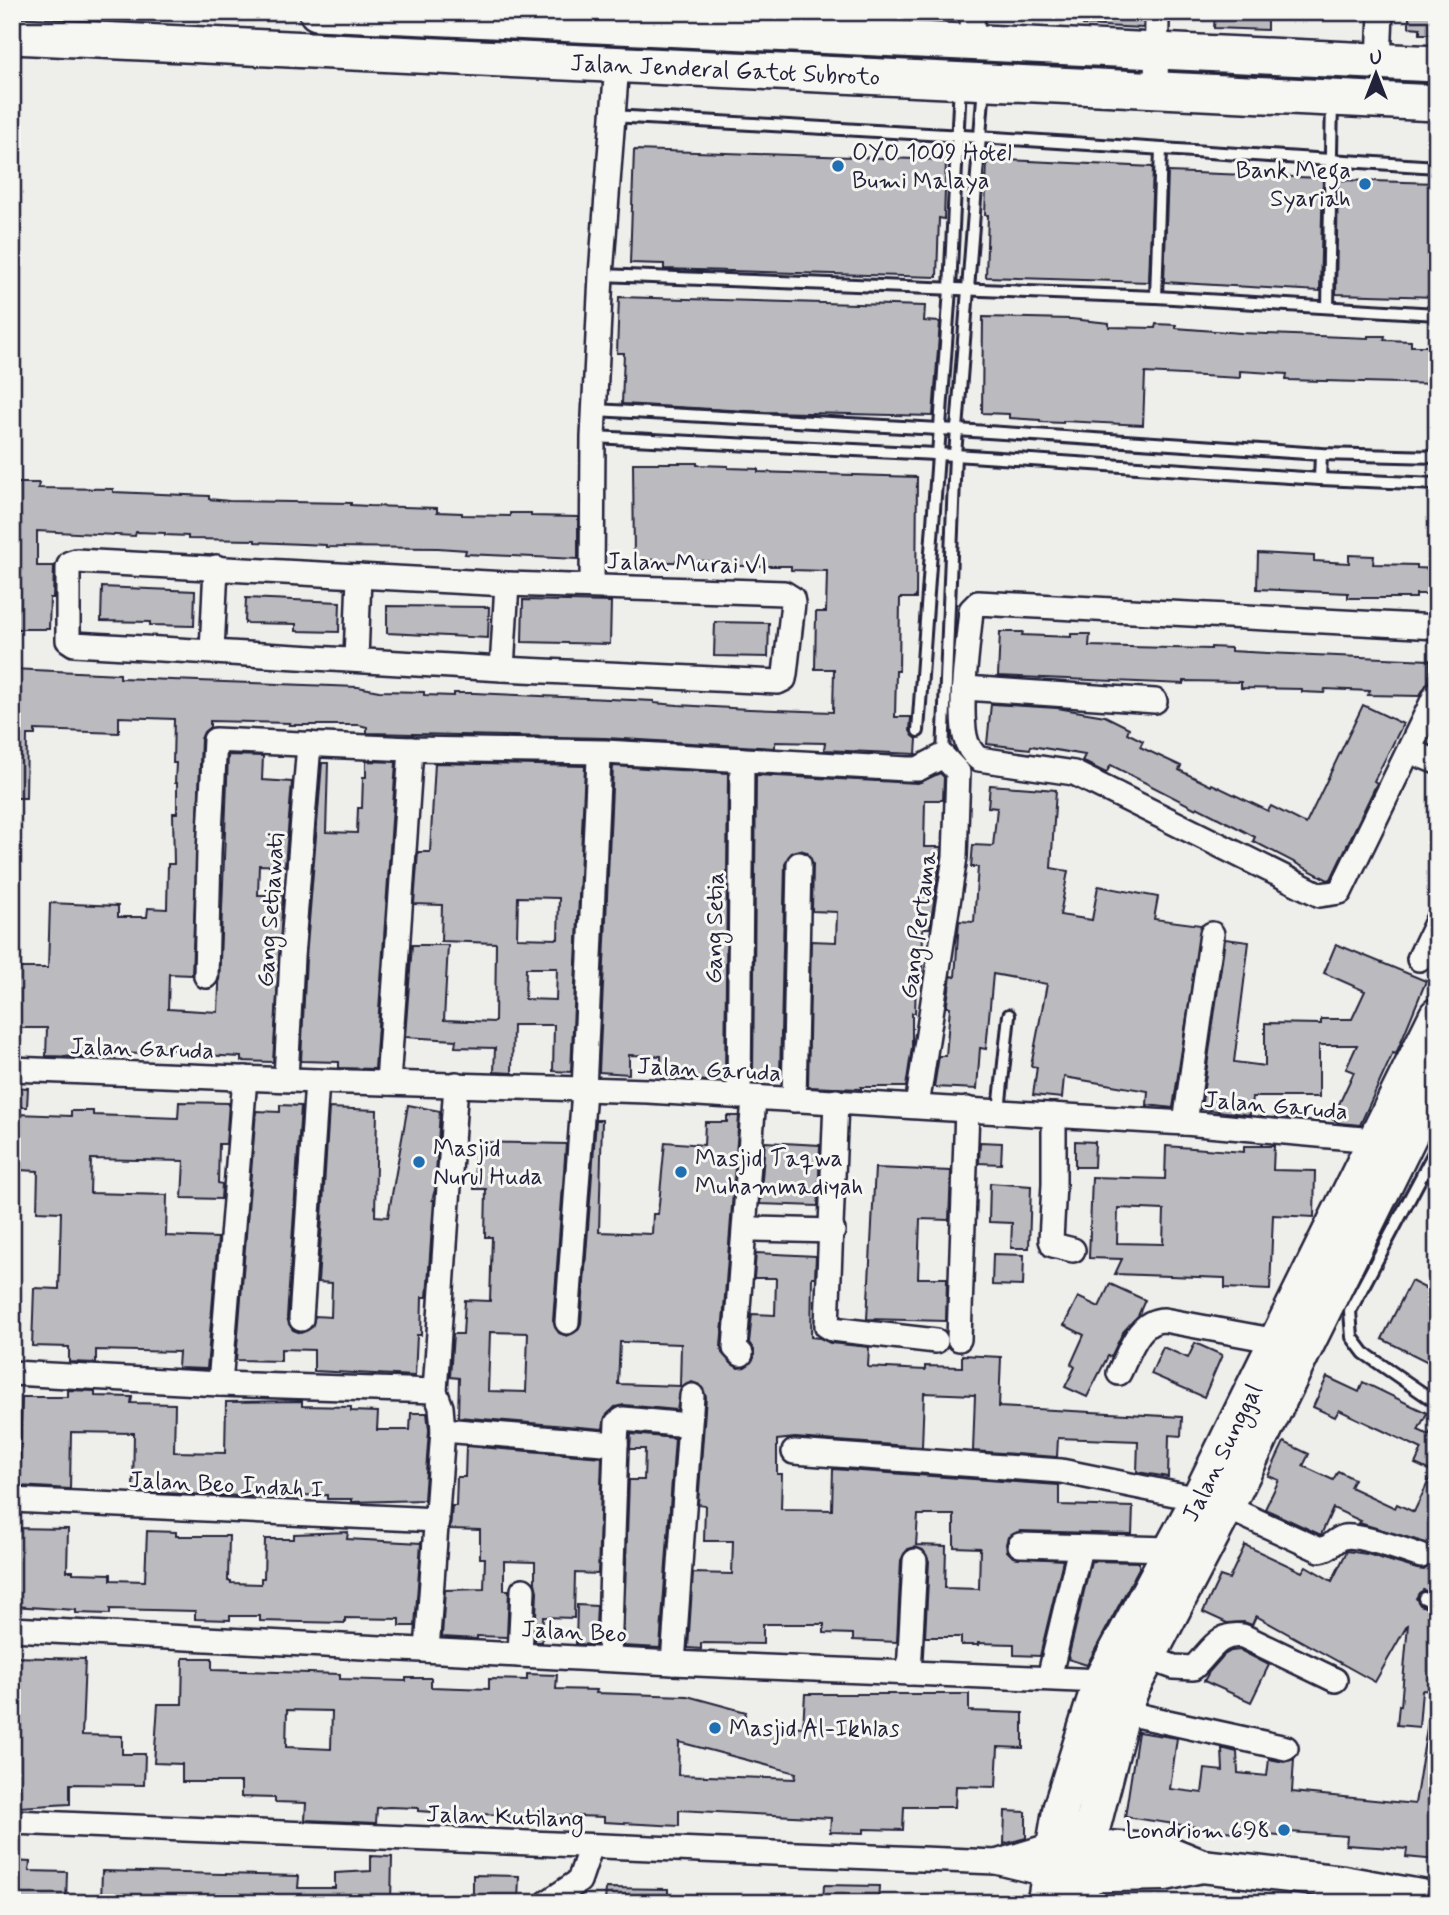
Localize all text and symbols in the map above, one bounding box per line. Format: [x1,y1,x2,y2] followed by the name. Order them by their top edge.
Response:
[1340,38,1410,108] north arrow
[1370,46,1382,71] text: U
[570,48,881,94] street label: Jalan Jenderal Gatot Subroto
[852,138,1012,197] place label: OYO 1009 Hotel Bumi Malaya
[1236,156,1351,215] place label: Bank Mega Syariah
[830,158,846,174] marker: OYO 1009 Hotel Bumi Malaya
[1357,176,1373,192] marker: Bank Mega Syariah
[606,546,768,583] street label: Jalan Murai VI
[251,832,294,988] street label: Gang Setiawati
[894,849,947,1001] street label: Gang Pertama
[699,872,734,984] street label: Gang Setia
[69,1031,215,1068] street label: Jalan Garuda
[636,1051,782,1090] street label: Jalan Garuda
[1203,1085,1349,1128] street label: Jalan Garuda
[433,1134,543,1193] place label: Masjid Nurul Huda
[695,1144,863,1203] place label: Masjid Taqwa Muhammadiyah
[411,1154,427,1170] marker: Masjid Nurul Huda
[673,1164,689,1180] marker: Masjid Taqwa Muhammadiyah
[1176,1379,1270,1527] street label: Jalan Sunggal
[128,1465,324,1506] street label: Jalan Beo Indah I
[520,1614,628,1651] street label: Jalan Beo
[729,1714,900,1745] place label: Masjid Al-Ikhlas
[707,1720,723,1736] marker: Masjid Al-Ikhlas
[425,1799,584,1838] street label: Jalan Kutilang
[1126,1816,1270,1847] place label: Londriom 698
[1276,1822,1292,1838] marker: Londriom 698

